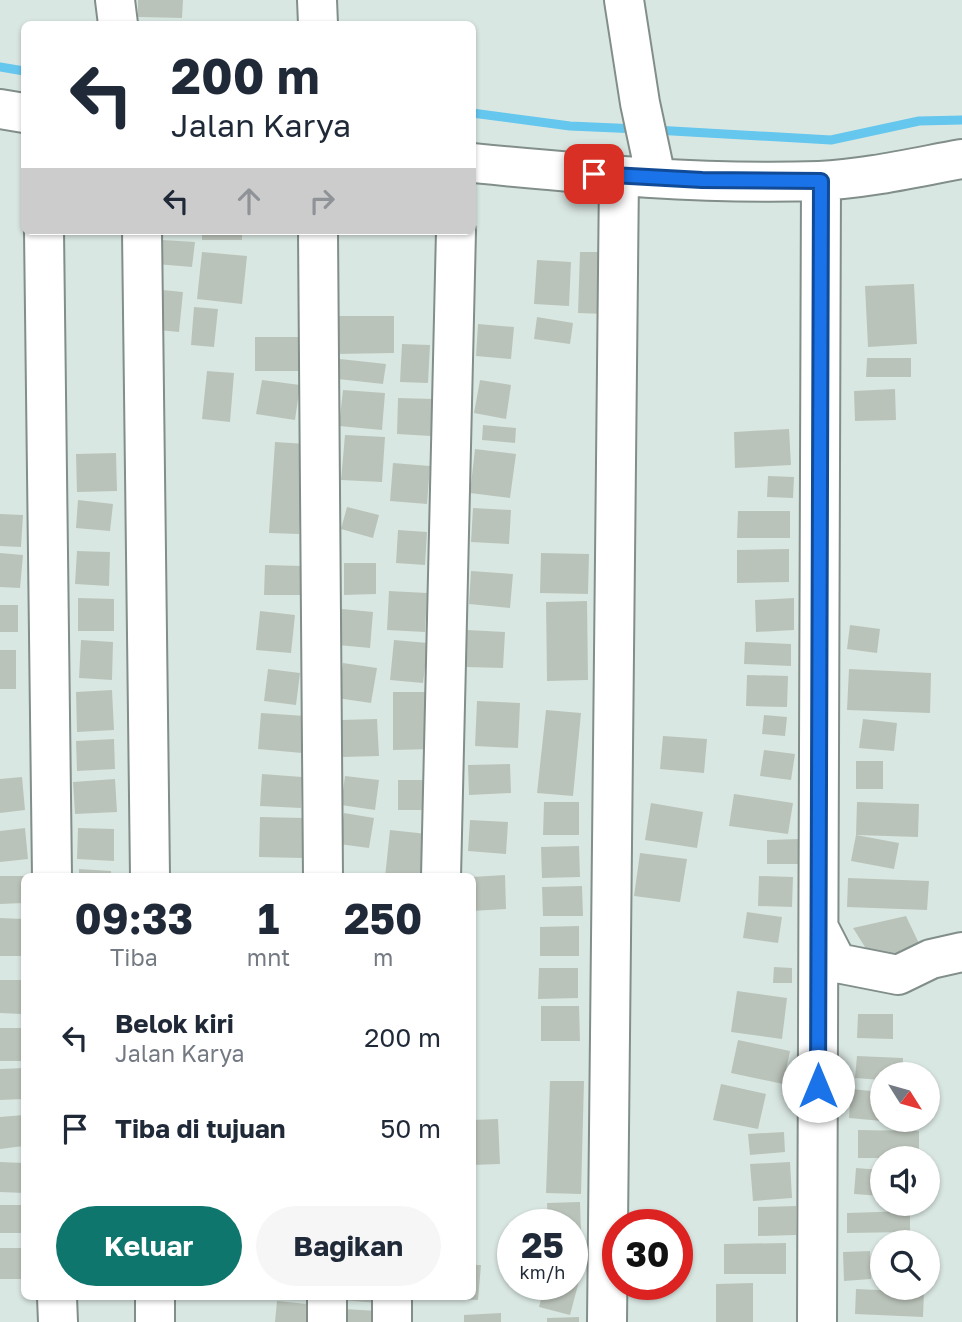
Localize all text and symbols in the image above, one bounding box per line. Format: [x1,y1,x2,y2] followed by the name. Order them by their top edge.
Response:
[171,46,320,105] text: 200 m
[56,49,147,140] icon: left
[171,106,351,144] text: Jalan Karya
[564,144,624,204] pin
[575,155,613,193] icon: arrive
[157,182,195,220] icon: left
[230,182,268,220] icon: ahead
[303,182,341,220] icon: right
[75,893,193,943] text: 09:33
[258,893,279,943] text: 1
[344,893,422,943] text: 250
[110,943,158,971] text: Tiba
[247,943,290,971] text: mnt
[373,943,393,971] text: m
[115,1008,234,1039] text: Belok kiri
[56,1019,94,1057] icon: left
[364,1022,441,1053] text: 200 m
[115,1039,245,1067] text: Jalan Karya
[781,1049,855,1123] position arrow
[870,1062,940,1132] north arrow
[870,1062,940,1300] map controls
[56,1110,94,1148] icon: arrive
[115,1113,285,1144] text: Tiba di tujuan
[380,1113,441,1144] text: 50 m
[870,1146,940,1216] button: sound
[56,1206,242,1286] button: Keluar
[256,1206,441,1286] button: Bagikan
[602,1209,693,1300] speed limit sign: 30
[521,1224,564,1266] text: 25
[870,1230,940,1300] button: search
[520,1261,565,1283] text: km/h

